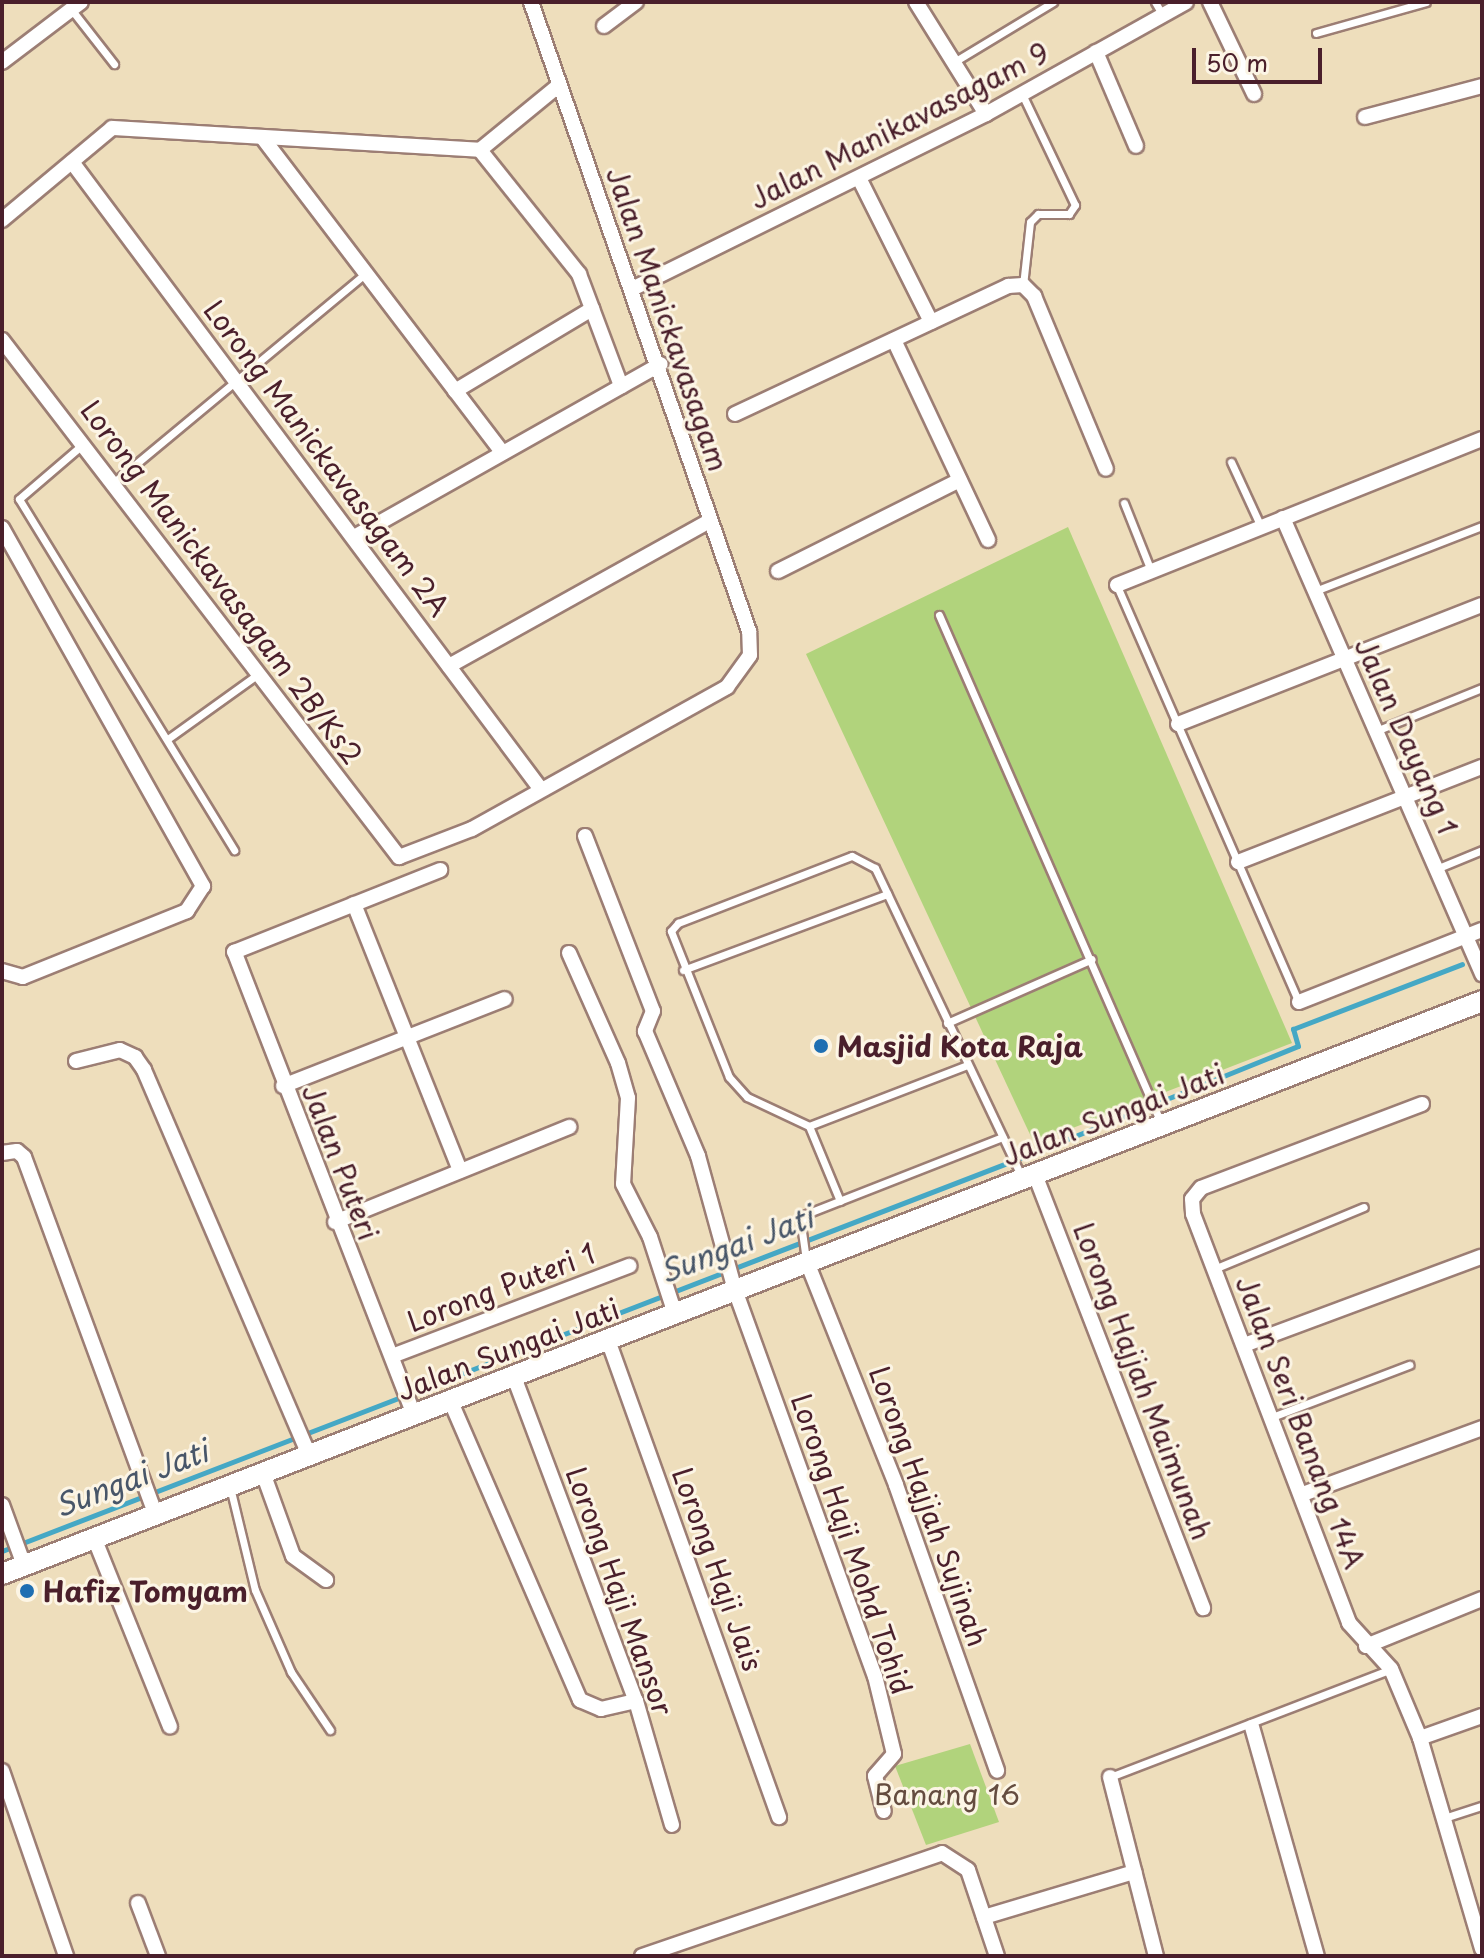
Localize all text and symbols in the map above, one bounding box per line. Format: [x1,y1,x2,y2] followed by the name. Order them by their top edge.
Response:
[1196,32,1326,82] scale bar
[744,35,1054,215] street label: Jalan Manikavasagam 9
[1206,44,1268,80] text: 50 m
[600,162,736,476] street label: Jalan Manickavasagam
[198,294,456,622] street label: Lorong Manickavasagam 2A
[75,394,369,770] street label: Lorong Manickavasagam 2B/Ks2
[1348,632,1466,840] street label: Jalan Dayang 1
[837,1029,1084,1063] place label: Masjid Kota Raja
[812,1037,830,1055] marker: Masjid Kota Raja
[996,1056,1230,1172] street label: Jalan Sungai Jati
[296,1079,386,1245] street label: Jalan Puteri
[653,1198,819,1290] water label: Sungai Jati
[1066,1216,1220,1546] street label: Lorong Hajjah Maimunah
[402,1235,600,1339] street label: Lorong Puteri 1
[1230,1271,1372,1573] street label: Jalan Seri Banang 14A
[391,1291,625,1407] street label: Jalan Sungai Jati
[862,1359,996,1653] street label: Lorong Hajjah Sujinah
[784,1388,920,1700] street label: Lorong Haji Mohd Tohid
[48,1432,214,1524] water label: Sungai Jati
[559,1462,681,1720] street label: Lorong Haji Mansor
[665,1462,771,1676] street label: Lorong Haji Jais
[43,1574,247,1608] place label: Hafiz Tomyam
[18,1582,36,1600] marker: Hafiz Tomyam
[875,1777,1019,1811] park label: Banang 16

